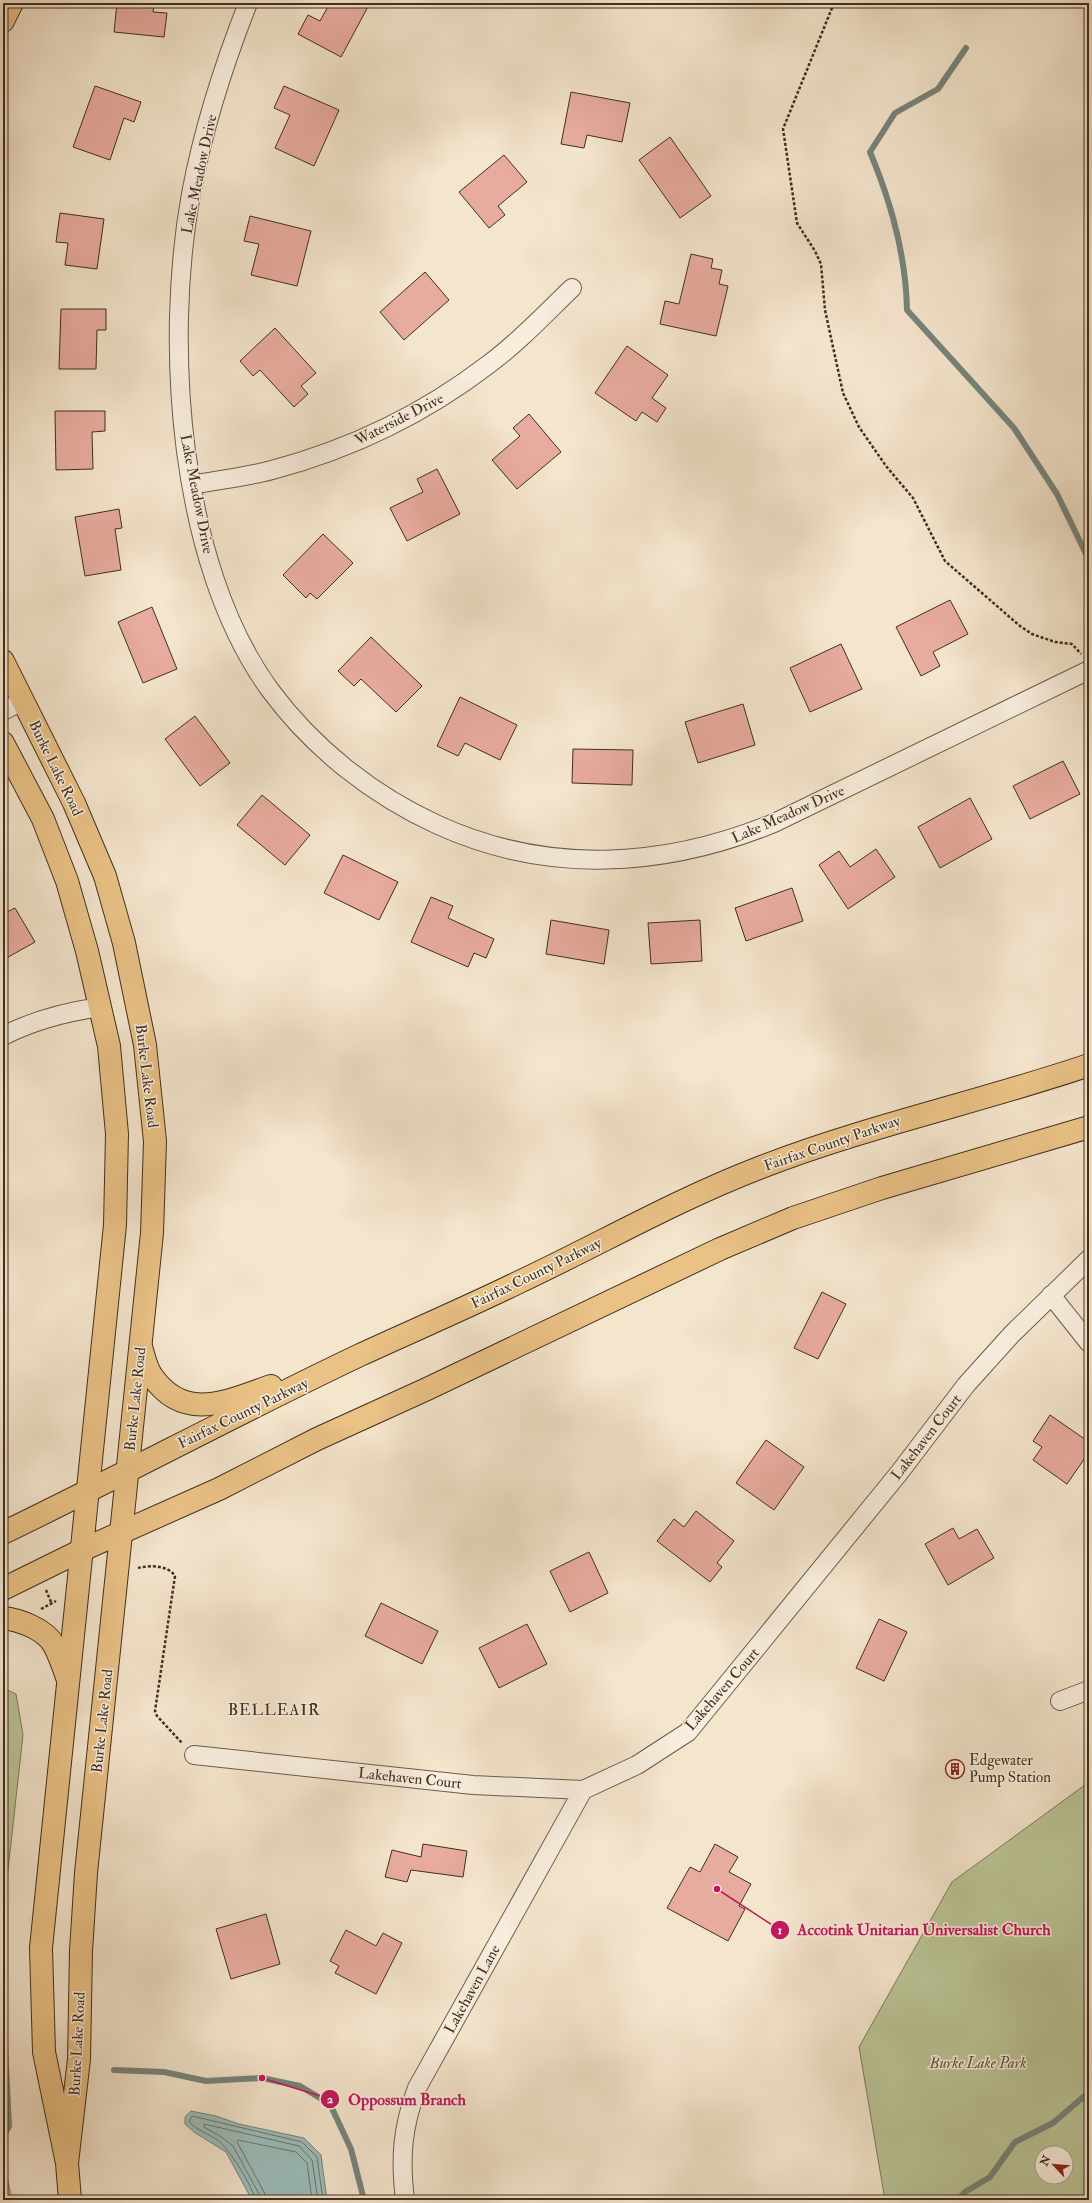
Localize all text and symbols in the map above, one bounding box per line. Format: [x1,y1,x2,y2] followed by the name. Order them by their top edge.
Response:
[178,113,221,235] street label: Lake Meadow Drive
[351,389,447,450] street label: Waterside Drive
[176,433,217,555] street label: Lake Meadow Drive
[24,717,87,820] street label: Burke Lake Road
[729,781,848,848] street label: Lake Meadow Drive
[131,1023,162,1130] street label: Burke Lake Road
[762,1111,903,1176] street label: Fairfax County Parkway
[468,1233,605,1313] street label: Fairfax County Parkway
[121,1346,150,1452] street label: Burke Lake Road
[175,1373,312,1453] street label: Fairfax County Parkway
[887,1390,966,1484] street label: Lakehaven Court
[681,1644,764,1735] street label: Lakehaven Court
[88,1668,117,1774] street label: Burke Lake Road
[228,1700,320,1720] district label: BELLEAIR
[969,1751,1051,1788] place label: Edgewater Pump Station
[944,1758,966,1780] building icon: Edgewater Pump Station
[357,1764,463,1793] street label: Lakehaven Court
[770,1916,1059,1944] callout: Accotink Unitarian Universalist Church
[796,1920,1051,1940] text: Accotink Unitarian Universalist Church
[778,1923,782,1938] text: 1
[440,1942,505,2037] street label: Lakehaven Lane
[65,1991,90,2097] street label: Burke Lake Road
[929,2054,1026,2073] park label: Burke Lake Park
[320,2085,474,2113] callout: Oppossum Branch
[348,2090,467,2111] text: Oppossum Branch
[327,2092,333,2107] text: 2
[1034,2145,1074,2185] north arrow
[1037,2153,1054,2169] text: N

